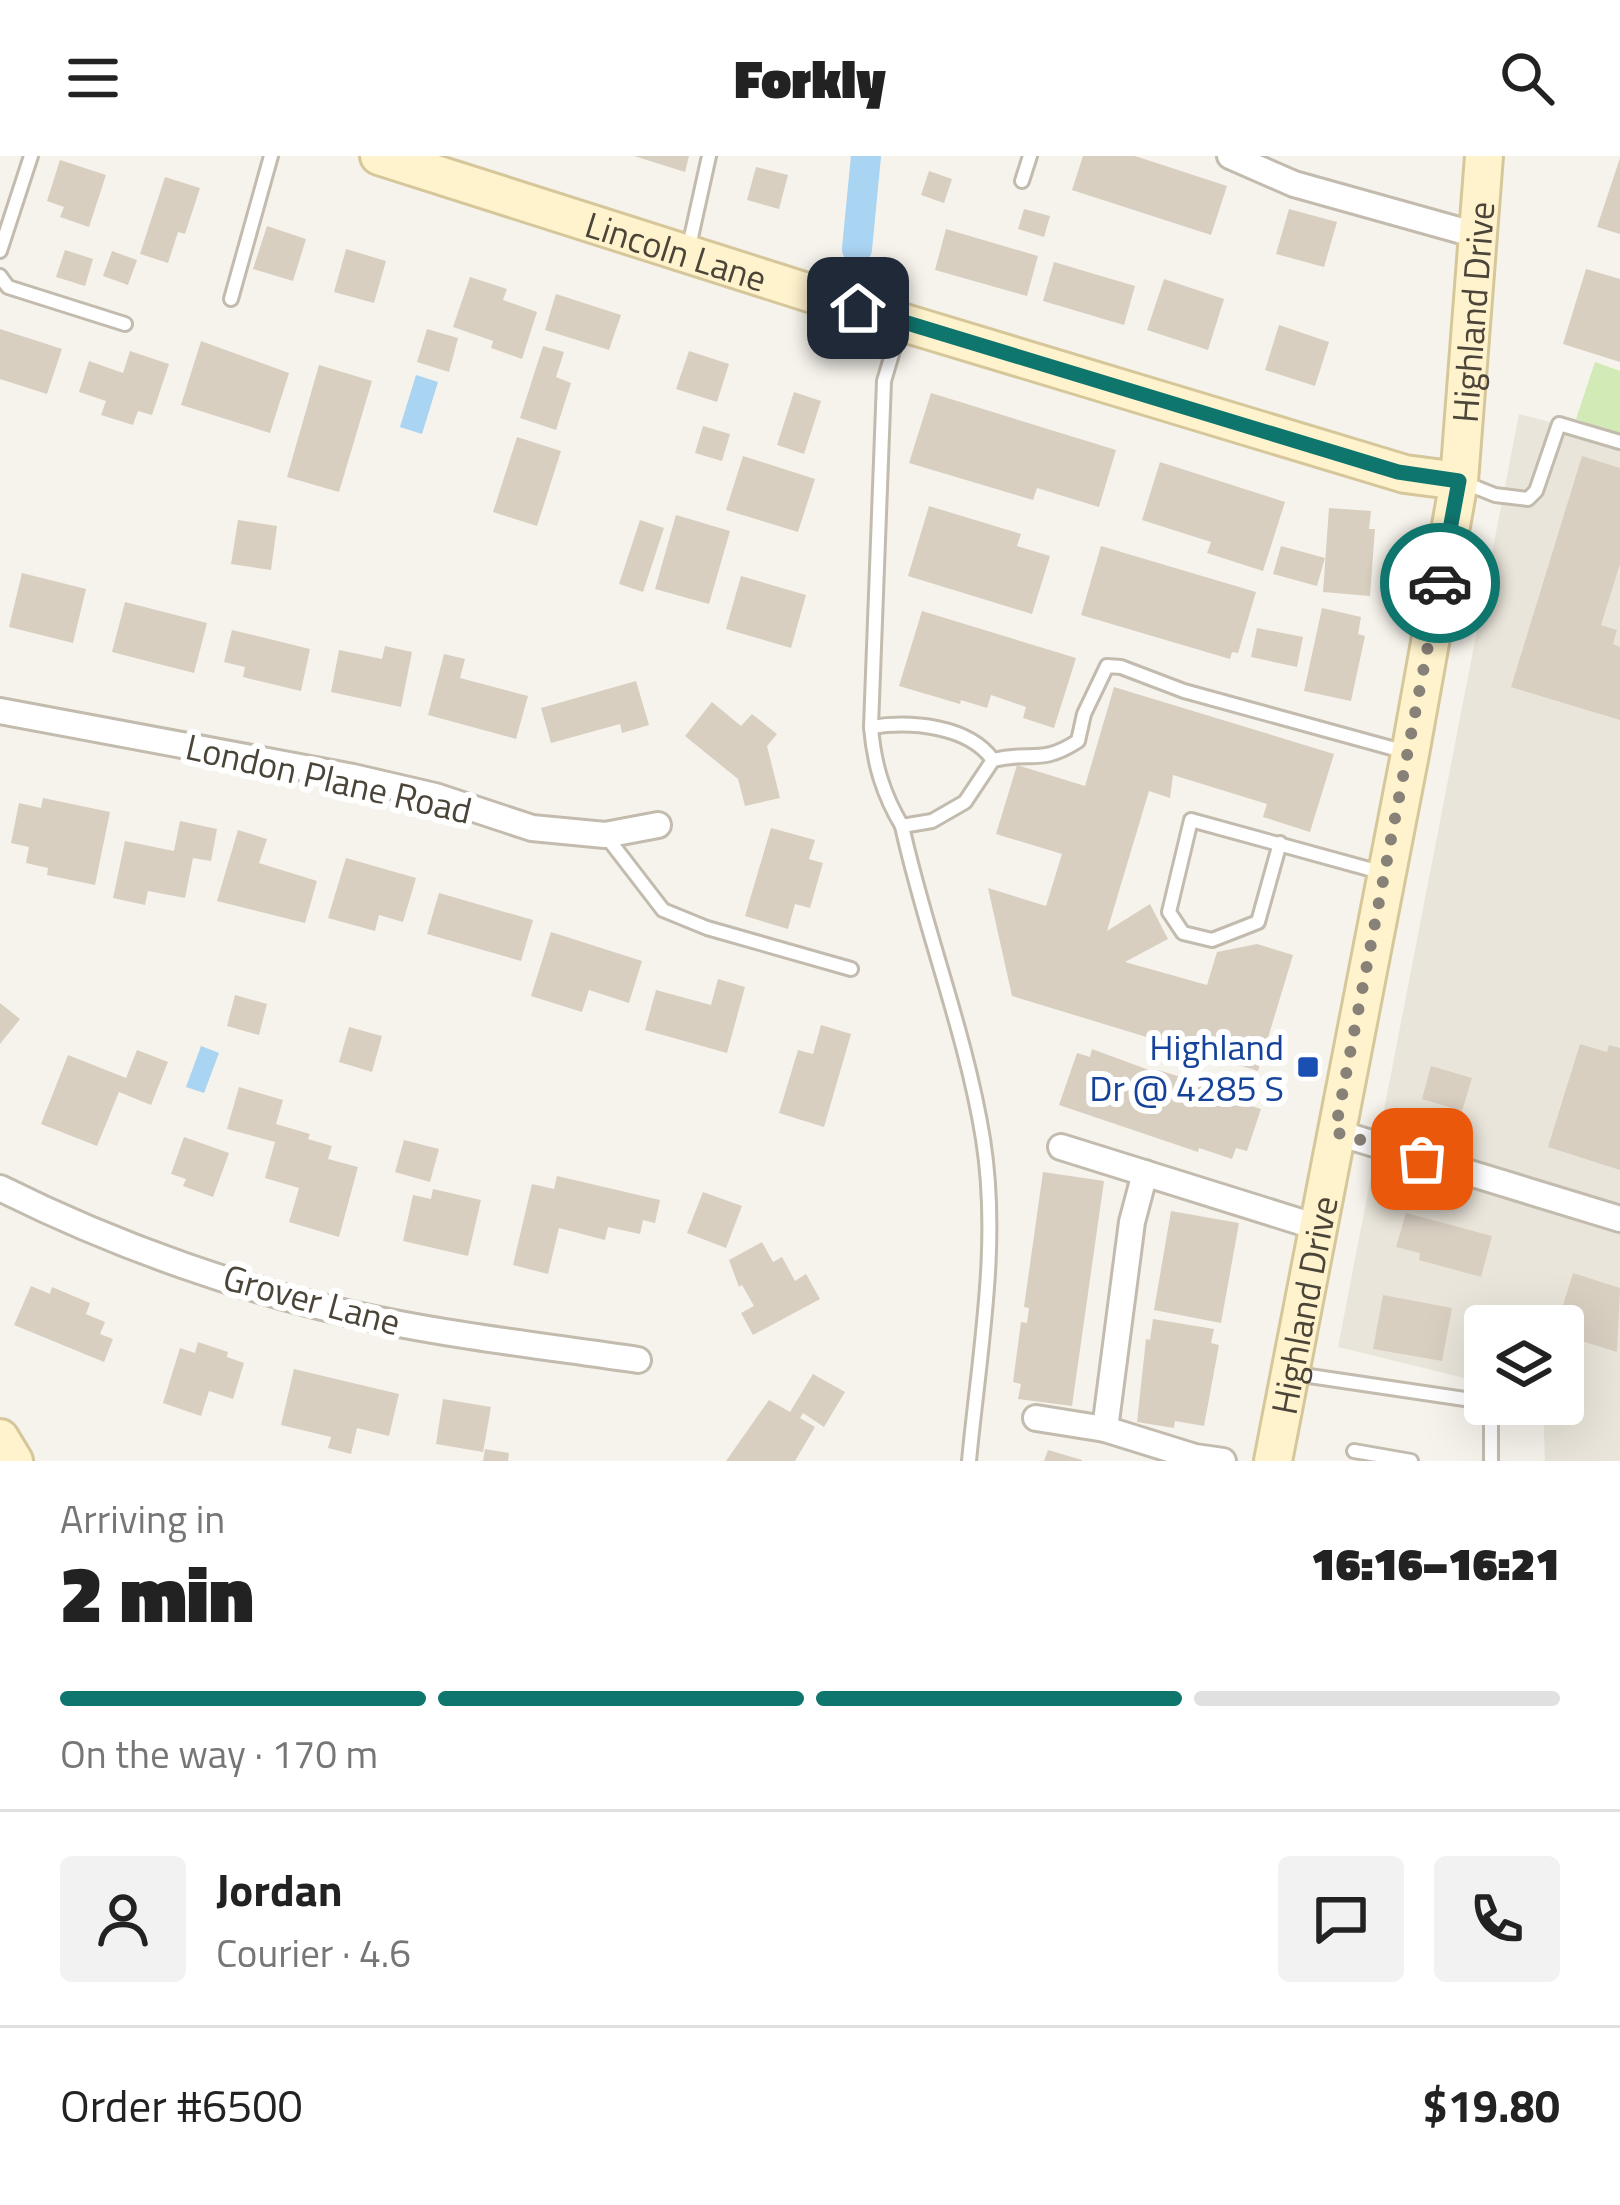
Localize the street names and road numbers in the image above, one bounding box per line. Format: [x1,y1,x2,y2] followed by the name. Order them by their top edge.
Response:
[579,196,774,305] street label: Lincoln Lane
[1436,199,1508,425] street label: Highland Drive
[181,718,477,838] street label: London Plane Road
[1255,1191,1351,1419] street label: Highland Drive
[217,1249,407,1349] street label: Grover Lane

